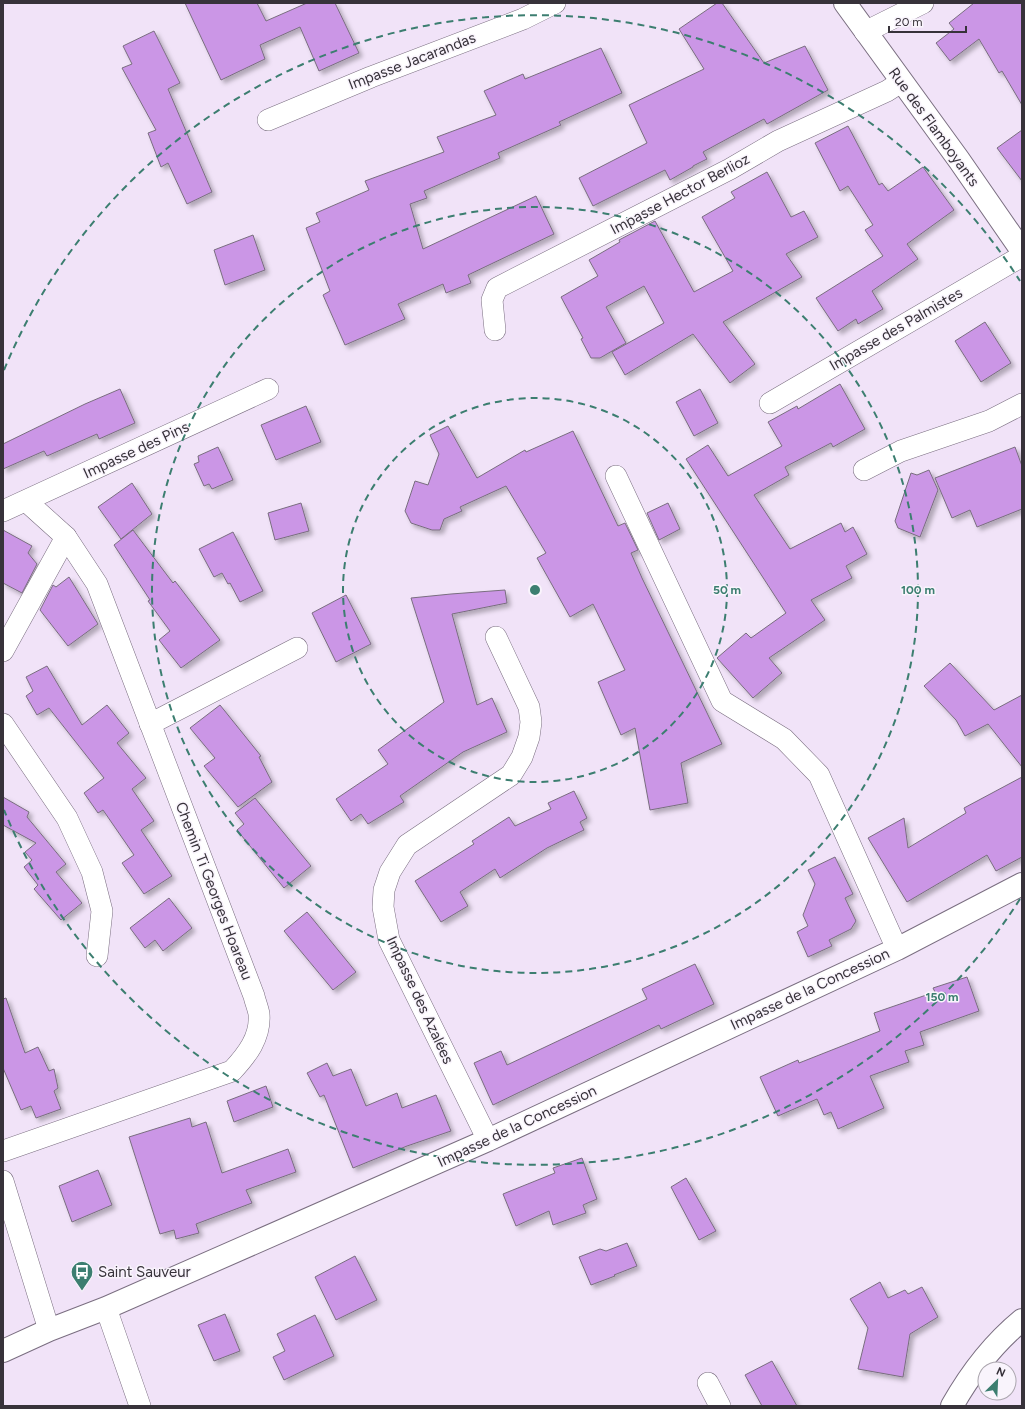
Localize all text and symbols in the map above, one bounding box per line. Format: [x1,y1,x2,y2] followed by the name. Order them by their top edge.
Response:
[889,8,966,34] scale bar
[895,15,923,29] text: 20 m
[346,28,478,94] street label: Impasse Jacarandas
[885,64,983,190] street label: Rue des Flamboyants
[607,150,753,238] street label: Impasse Hector Berlioz
[826,284,966,374] street label: Impasse des Palmistes
[80,418,192,482] street label: Impasse des Pins
[528,583,542,597] centre of rings
[713,583,741,597] text: 50 m
[901,583,935,597] text: 100 m
[172,800,256,982] street label: Chemin Ti Georges Hoareau
[383,933,457,1067] street label: Impasse des Azalées
[728,944,892,1034] street label: Impasse de la Concession
[925,990,959,1004] text: 150 m
[435,1081,599,1171] street label: Impasse de la Concession
[69,1259,95,1292] bus stop icon: Saint Sauveur
[98,1263,191,1281] place label: Saint Sauveur
[977,1361,1017,1401] north arrow
[994,1365,1007,1380] text: N

